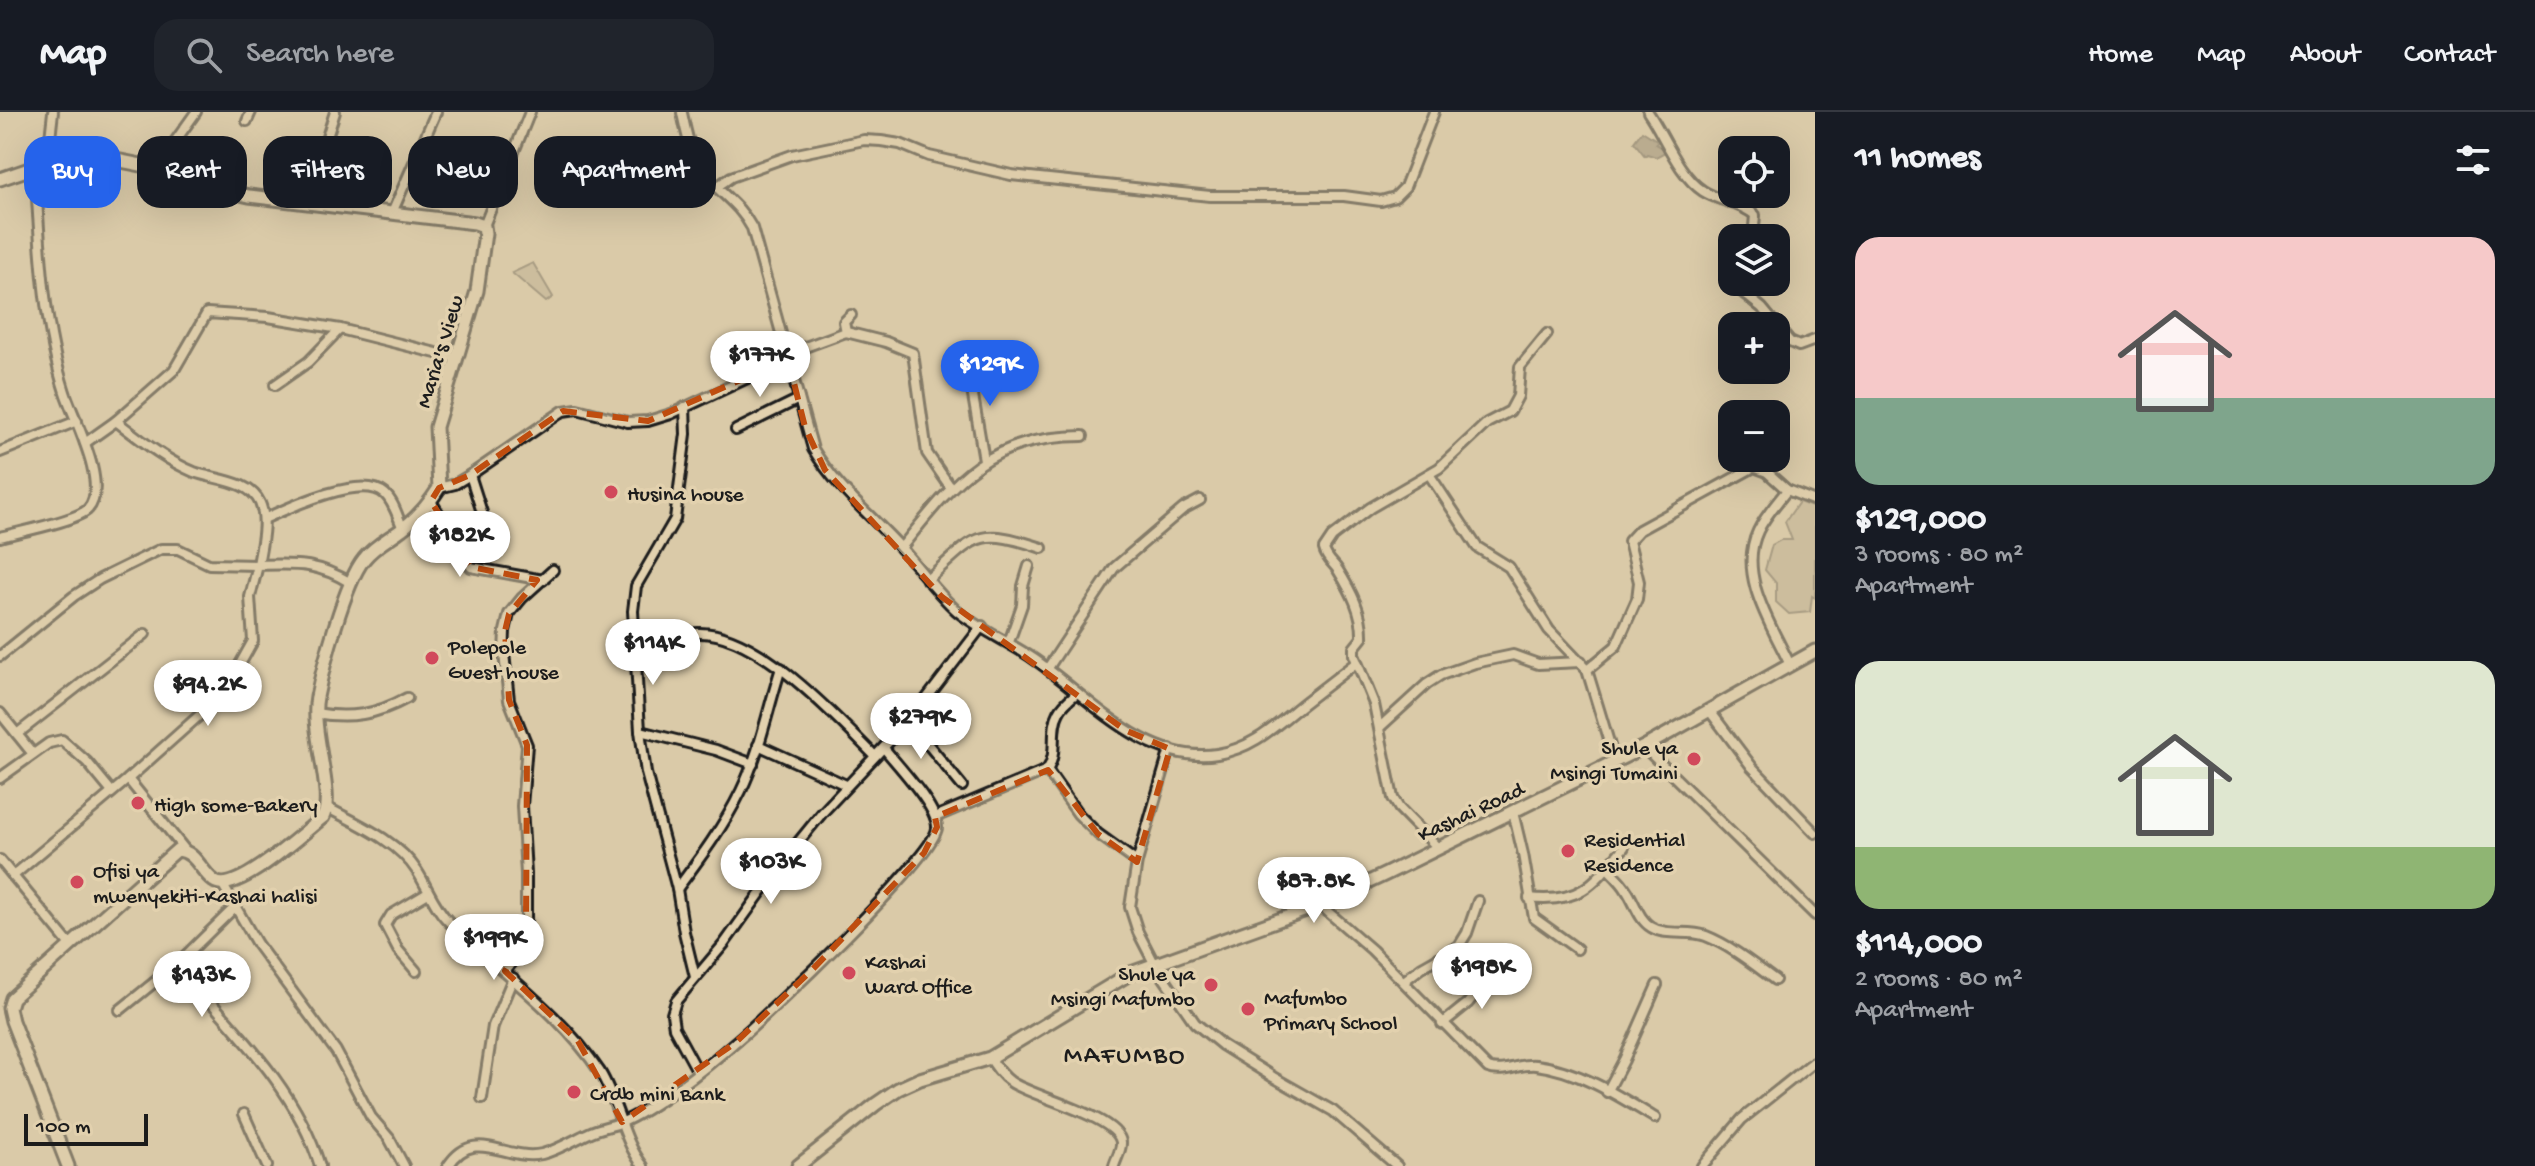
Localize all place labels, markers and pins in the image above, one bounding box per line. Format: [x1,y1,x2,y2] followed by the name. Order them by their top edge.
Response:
[704,331,816,399] pin: $177K
[934,340,1046,408] pin: $129K
[602,483,620,501] marker: Husina house
[627,483,744,509] place label: Husina house
[404,511,516,579] pin: $182K
[597,619,709,687] pin: $114K
[447,636,560,687] place label: Polepole Guest house
[423,649,441,667] marker: Polepole Guest house
[143,660,273,728] pin: $94.2K
[865,693,977,761] pin: $279K
[1550,737,1679,788] place label: Shule ya Msingi Tumaini
[1685,750,1703,768] marker: Shule ya Msingi Tumaini
[129,794,147,812] marker: High some-Bakery
[154,794,318,820] place label: High some-Bakery
[1584,829,1685,880] place label: Residential Residence
[715,838,827,906] pin: $103K
[1559,842,1577,860] marker: Residential Residence
[1249,857,1379,925] pin: $87.8K
[93,860,318,911] place label: Ofisi ya mwenyekiti-Kashai halisi
[68,873,86,891] marker: Ofisi ya mwenyekiti-Kashai halisi
[438,914,550,982] pin: $199K
[1426,943,1538,1011] pin: $198K
[146,951,258,1019] pin: $143K
[865,951,973,1002] place label: Kashai Ward Office
[1051,963,1196,1014] place label: Shule ya Msingi Mafumbo
[840,964,858,982] marker: Kashai Ward Office
[1202,976,1220,994] marker: Shule ya Msingi Mafumbo
[1263,987,1398,1038] place label: Mafumbo Primary School
[1239,1000,1257,1018] marker: Mafumbo Primary School
[565,1083,583,1101] marker: Crdb mini Bank
[590,1083,726,1109] place label: Crdb mini Bank

